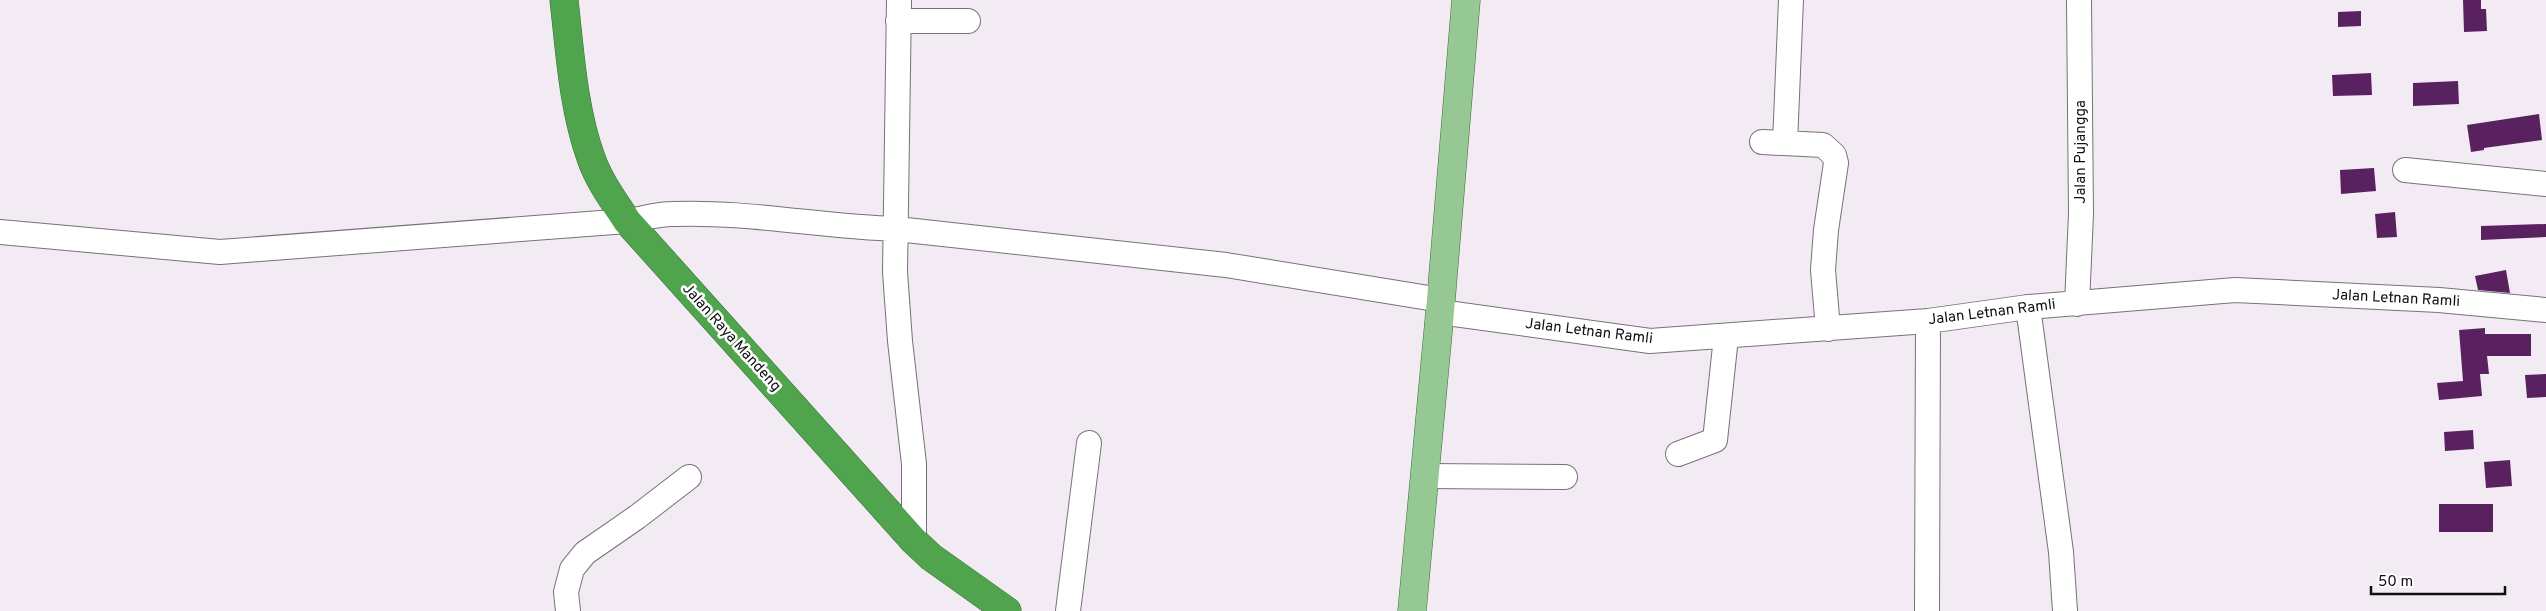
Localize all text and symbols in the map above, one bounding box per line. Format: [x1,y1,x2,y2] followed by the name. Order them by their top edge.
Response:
[2072,100,2091,204] street label: Jalan Pujangga
[677,280,785,396] street label: Jalan Raya Mandeng
[2331,286,2461,312] street label: Jalan Letnan Ramli
[1927,296,2057,330] street label: Jalan Letnan Ramli
[1524,315,1654,349] street label: Jalan Letnan Ramli
[2371,564,2505,596] scale bar
[2378,573,2413,592] text: 50 m

